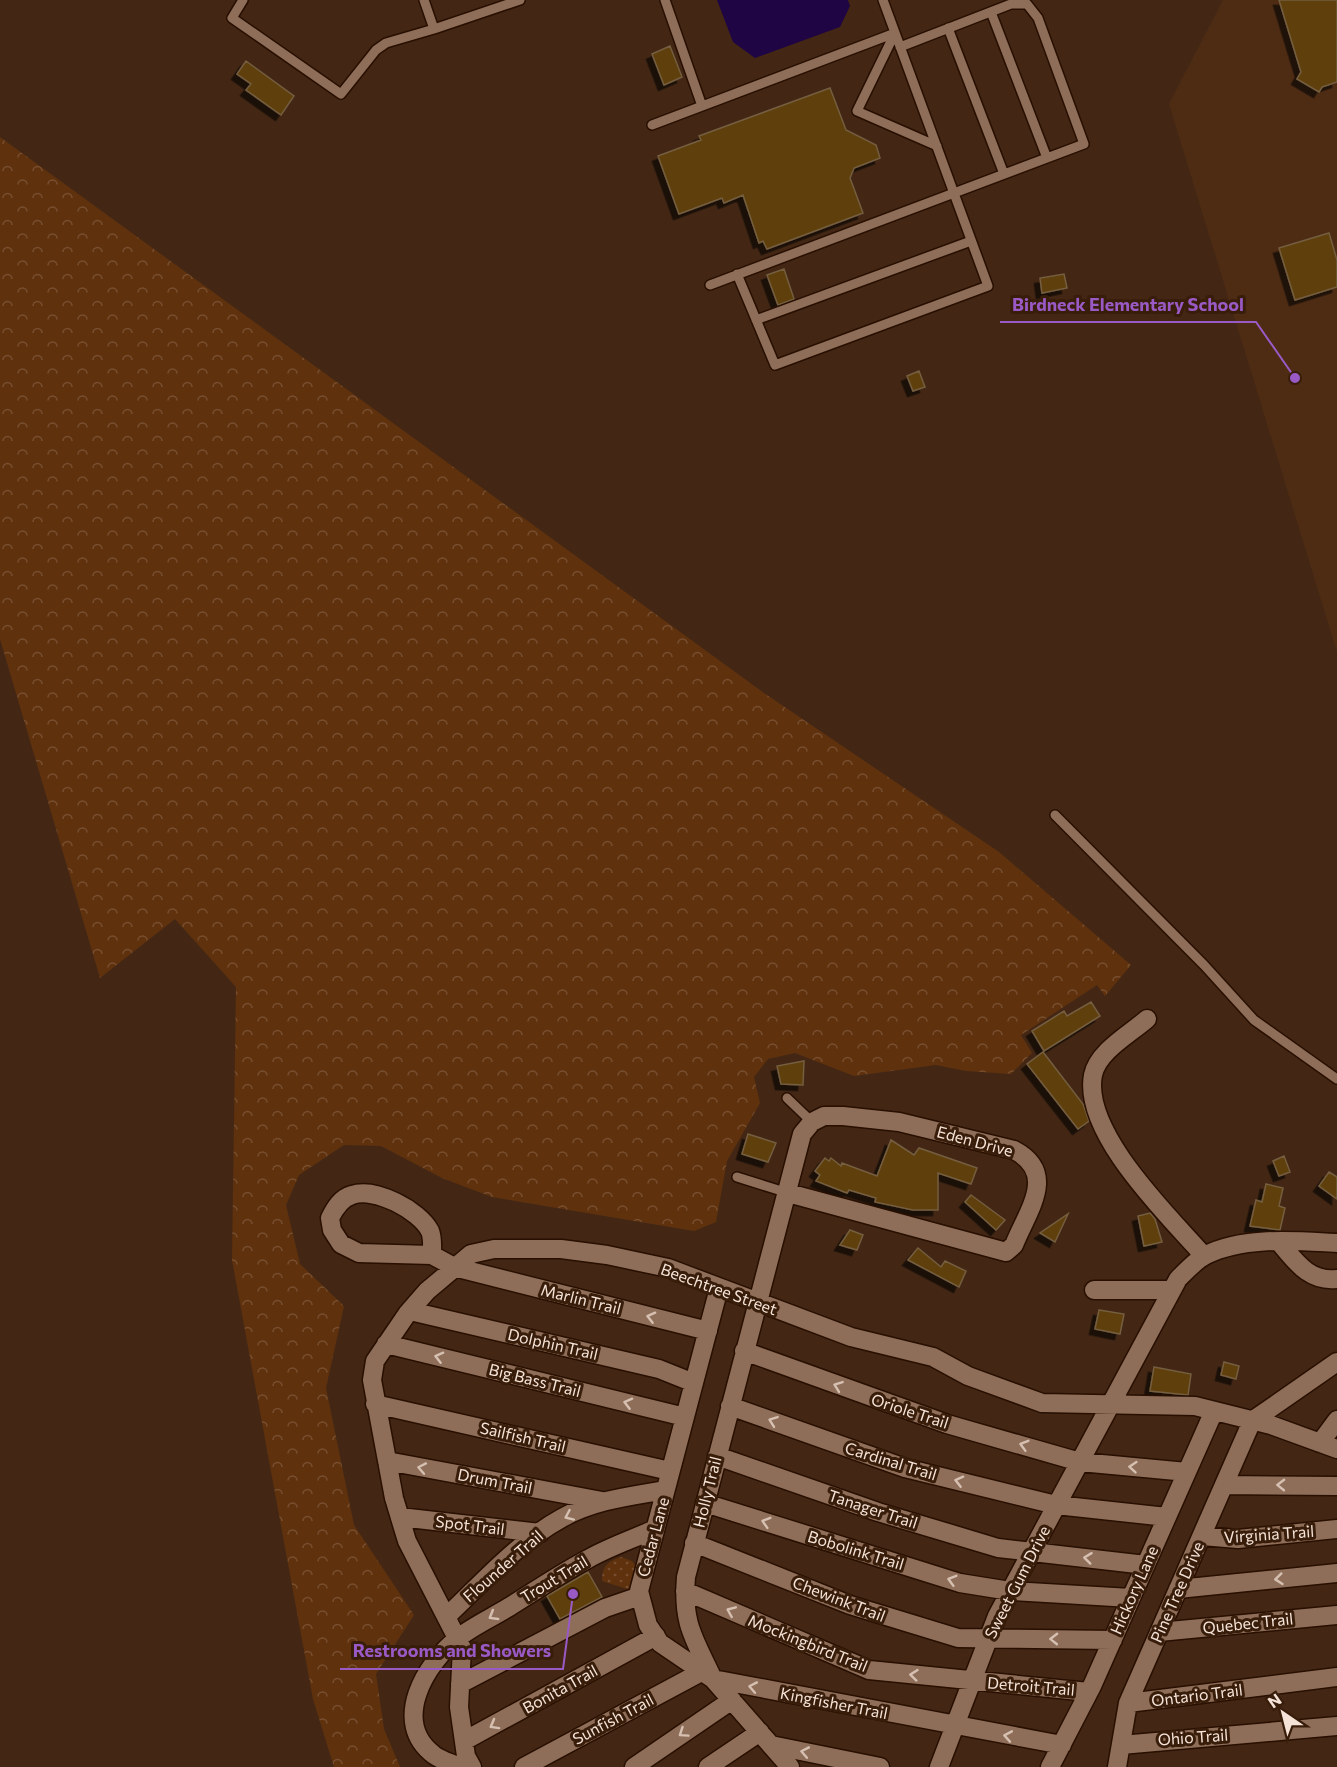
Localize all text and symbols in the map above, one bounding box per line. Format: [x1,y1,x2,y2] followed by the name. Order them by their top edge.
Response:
[1000,286,1256,322] callout: Birdneck Elementary School
[1012,293,1244,315] text: Birdneck Elementary School
[935,1121,1015,1160] street label: Eden Drive
[659,1259,780,1318] street label: Beechtree Street
[539,1279,623,1318] street label: Marlin Trail
[646,1311,656,1324] one-way arrow
[506,1324,600,1363] street label: Dolphin Trail
[434,1351,444,1364] one-way arrow
[487,1359,583,1400] street label: Big Bass Trail
[833,1381,844,1394] one-way arrow
[869,1389,951,1432] street label: Oriole Trail
[623,1397,633,1410] one-way arrow
[768,1416,779,1429] one-way arrow
[478,1417,568,1456] street label: Sailfish Trail
[843,1438,939,1484] street label: Cardinal Trail
[1019,1440,1029,1453] one-way arrow
[689,1454,725,1529] street label: Holly Trail
[1129,1461,1138,1474] one-way arrow
[417,1462,427,1475] one-way arrow
[456,1464,534,1497] street label: Drum Trail
[954,1476,964,1489] one-way arrow
[1276,1479,1285,1491] one-way arrow
[826,1485,920,1532] street label: Tanager Trail
[633,1495,672,1579] street label: Cedar Lane
[564,1508,575,1520] one-way arrow
[434,1511,506,1538] street label: Spot Trail
[761,1517,772,1529] one-way arrow
[1223,1521,1315,1546] street label: Virginia Trail
[980,1522,1053,1641] street label: Sweet Gum Drive
[459,1526,547,1606] street label: Flounder Trail
[806,1526,907,1573] street label: Bobolink Trail
[1146,1538,1207,1645] street label: Pine Tree Drive
[1106,1543,1161,1637] street label: Hickory Lane
[517,1551,591,1606] street label: Trout Trail
[1084,1552,1093,1565] one-way arrow
[790,1572,888,1625] street label: Chewink Trail
[1274,1572,1283,1584] one-way arrow
[947,1575,958,1587] one-way arrow
[726,1607,737,1619] one-way arrow
[1202,1608,1294,1637] street label: Quebec Trail
[489,1609,499,1621] one-way arrow
[746,1610,871,1675] street label: Mockingbird Trail
[1050,1632,1059,1645] one-way arrow
[340,1633,563,1669] callout: Restrooms and Showers
[353,1639,551,1661] text: Restrooms and Showers
[519,1660,601,1717] street label: Bonita Trail
[909,1669,918,1682] one-way arrow
[986,1672,1076,1699] street label: Detroit Trail
[1150,1679,1244,1710] street label: Ontario Trail
[748,1681,758,1694] one-way arrow
[779,1683,889,1722] street label: Kingfisher Trail
[1253,1683,1313,1743] north arrow
[569,1689,657,1748] street label: Sunfish Trail
[1264,1689,1284,1712] text: N
[490,1718,500,1729] one-way arrow
[1157,1725,1229,1748] street label: Ohio Trail
[679,1726,690,1737] one-way arrow
[1003,1730,1013,1743] one-way arrow
[801,1746,811,1759] one-way arrow

